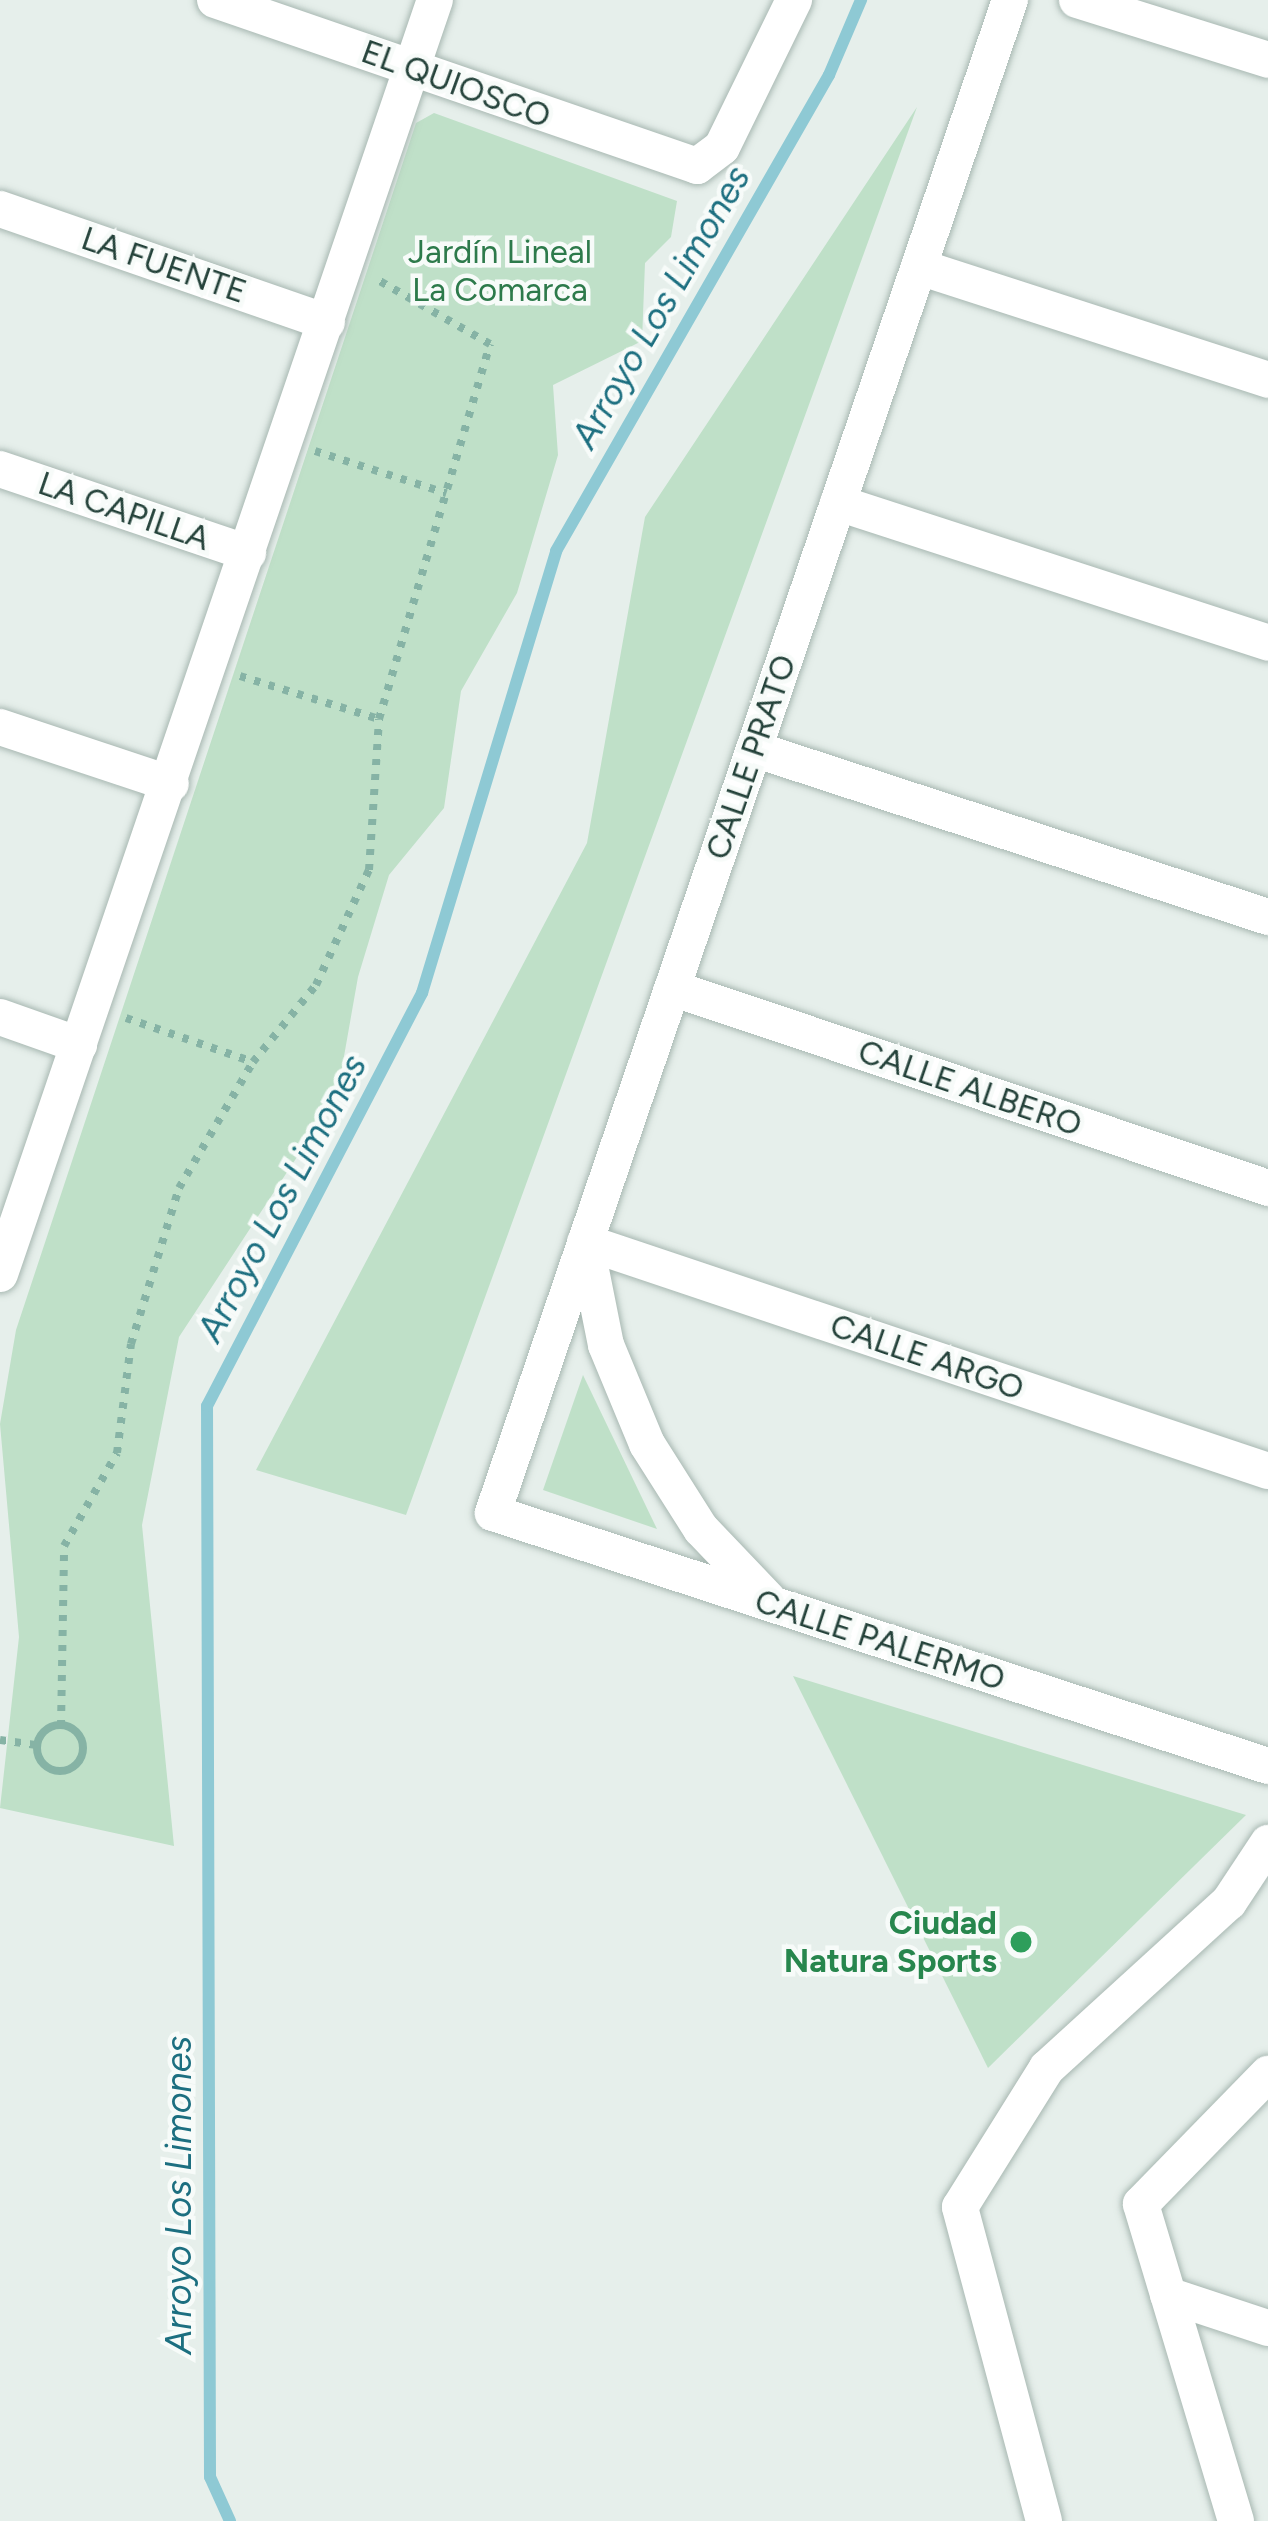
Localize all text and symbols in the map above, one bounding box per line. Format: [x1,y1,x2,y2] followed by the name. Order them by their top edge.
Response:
[356,32,556,136] street label: EL QUIOSCO
[563,158,759,456] water label: Arroyo Los Limones
[76,218,252,312] street label: LA FUENTE
[408,232,592,310] park label: Jardín Lineal La Comarca
[33,463,215,559] street label: LA CAPILLA
[697,650,805,864] street label: CALLE PRATO
[853,1031,1087,1145] street label: CALLE ALBERO
[188,1047,376,1349] water label: Arroyo Los Limones
[825,1305,1029,1409] street label: CALLE ARGO
[750,1581,1010,1699] street label: CALLE PALERMO
[784,1903,997,1981] place label: Ciudad Natura Sports
[1008,1929,1034,1955] marker: Ciudad Natura Sports
[157,2036,201,2354] water label: Arroyo Los Limones

